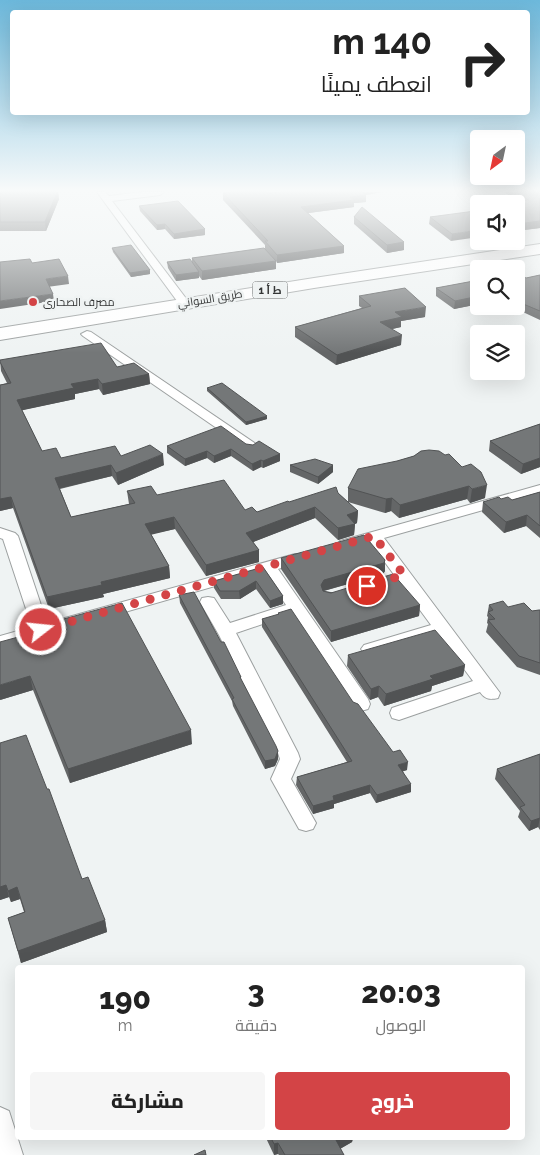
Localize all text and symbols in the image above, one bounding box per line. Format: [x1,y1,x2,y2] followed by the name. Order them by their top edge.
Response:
[332,21,432,62] text: 140 m
[450,30,515,95] icon: right
[321,71,432,97] text: انعطف يمينًا
[470,130,525,185] north arrow
[470,130,525,380] map controls
[470,195,525,250] button: sound
[470,260,525,315] button: search
[252,282,288,298] road number: ط أ 1
[177,287,244,313] street label: طريق السواني
[27,296,39,308] marker: مصرف الصحارى
[43,296,115,309] place label: مصرف الصحارى
[470,325,525,380] button: layers
[346,565,388,607] pin
[353,572,381,600] icon: arrive
[14,603,66,655] position arrow
[248,975,265,1010] text: 3
[361,975,441,1010] text: 20:03
[99,981,151,1016] text: 190
[118,1016,132,1035] text: m
[235,1016,277,1035] text: دقيقة
[375,1016,426,1035] text: الوصول
[30,1072,265,1130] button: مشاركة
[275,1072,510,1130] button: خروج

